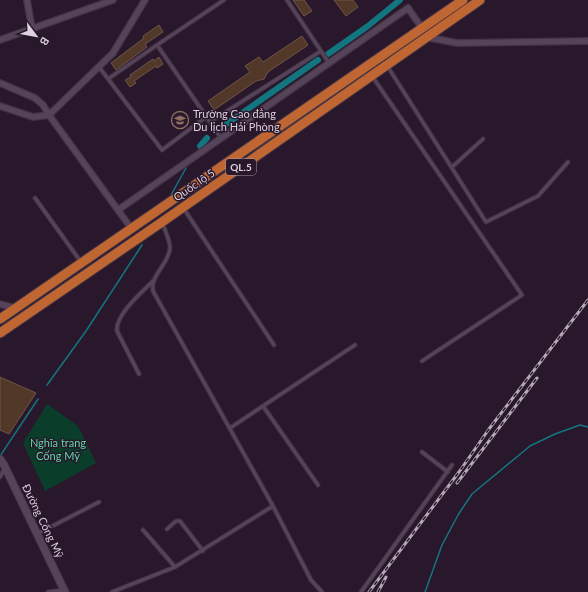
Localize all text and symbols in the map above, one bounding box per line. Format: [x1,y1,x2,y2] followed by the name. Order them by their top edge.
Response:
[16,16,56,56] north arrow
[37,35,52,48] text: B
[193,107,280,133] place label: Trường Cao đẳng Du lịch Hải Phòng
[170,110,190,130] school or university icon: Trường Cao đẳng Du lịch Hải Phòng
[226,159,256,175] road number: QL.5
[171,166,217,203] street label: Quốc lộ 5
[30,436,86,462] park label: Nghĩa trang Cống Mỹ
[20,482,67,560] street label: Đường Cống Mỹ

